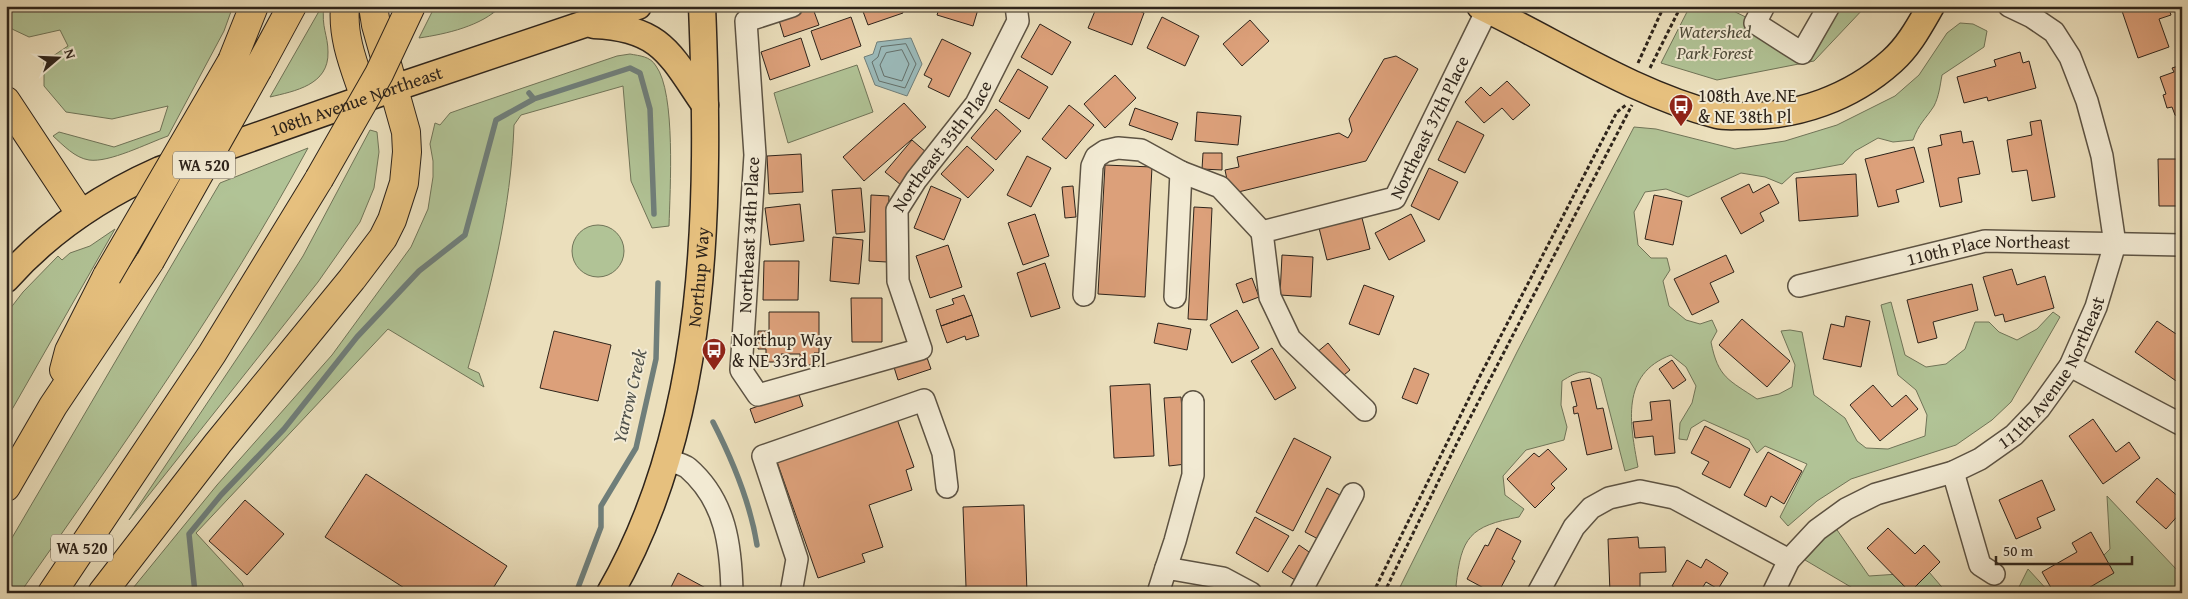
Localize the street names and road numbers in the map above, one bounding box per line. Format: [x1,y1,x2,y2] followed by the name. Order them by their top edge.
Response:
[1382,51,1476,204] street label: Northeast 37th Place
[266,58,447,143] street label: 108th Avenue Northeast
[885,76,999,217] street label: Northeast 35th Place
[173,152,235,178] road number: WA 520
[731,156,766,314] street label: Northeast 34th Place
[680,226,716,329] street label: Northup Way
[1904,227,2071,272] street label: 110th Place Northeast
[1992,292,2112,456] street label: 111th Avenue Northeast
[51,534,113,562] road number: WA 520

